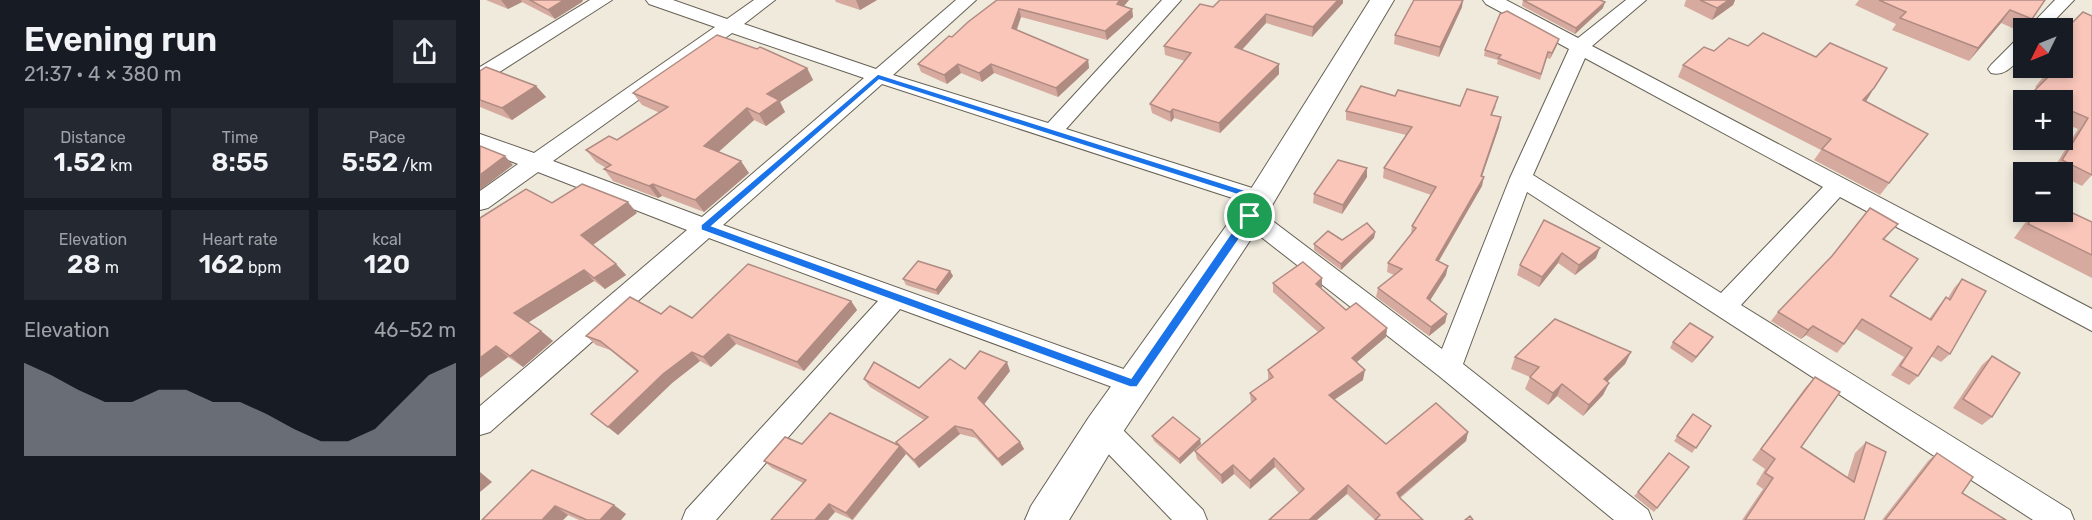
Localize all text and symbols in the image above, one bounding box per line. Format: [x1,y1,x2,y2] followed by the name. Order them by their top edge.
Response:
[2013,18,2073,78] north arrow
[2013,18,2073,222] map controls
[24,20,217,59] text: Evening run
[393,20,456,83] button: share
[24,62,182,86] text: 21:37 · 4 × 380 m
[2013,90,2073,150] button: +
[60,128,126,147] text: Distance
[222,128,258,147] text: Time
[369,128,405,147] text: Pace
[54,147,106,178] text: 1.52
[211,147,269,178] text: 8:55
[342,147,398,178] text: 5:52
[106,156,132,175] text: km
[398,156,432,175] text: /km
[2013,162,2073,222] button: −
[1224,190,1275,241] pin
[1233,199,1266,232] icon: arrive
[59,230,127,249] text: Elevation
[202,230,278,249] text: Heart rate
[372,230,402,249] text: kcal
[67,249,101,280] text: 28
[199,249,244,280] text: 162
[364,249,410,280] text: 120
[101,258,119,277] text: m
[244,258,281,277] text: bpm
[24,318,110,342] text: Elevation
[374,318,456,342] text: 46–52 m

